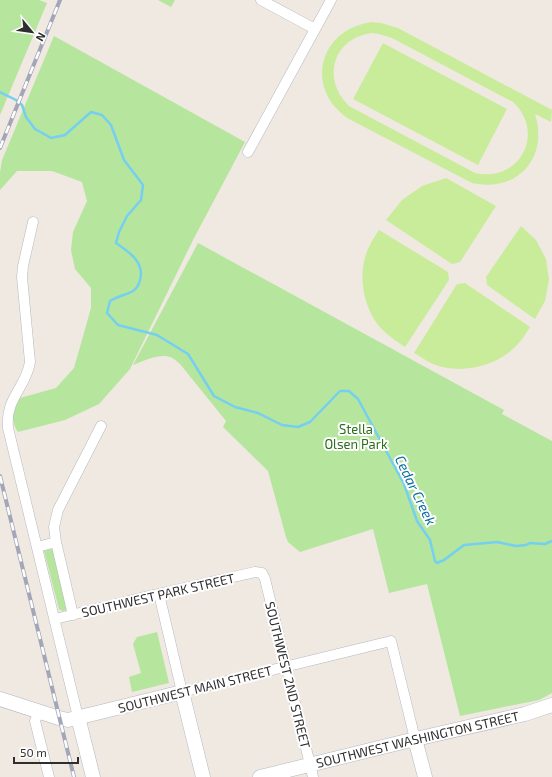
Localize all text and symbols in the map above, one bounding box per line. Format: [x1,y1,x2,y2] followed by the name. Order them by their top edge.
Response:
[12,12,52,52] north arrow
[34,30,49,44] text: N
[324,421,388,452] park label: Stella Olsen Park
[392,452,440,528] water label: Cedar Creek
[80,569,237,620] street label: SOUTHWEST PARK STREET
[262,600,314,751] street label: SOUTHWEST 2ND STREET
[116,662,274,716] street label: SOUTHWEST MAIN STREET
[315,708,521,771] street label: SOUTHWEST WASHINGTON STREET
[14,739,78,765] scale bar
[20,745,47,759] text: 50 m

